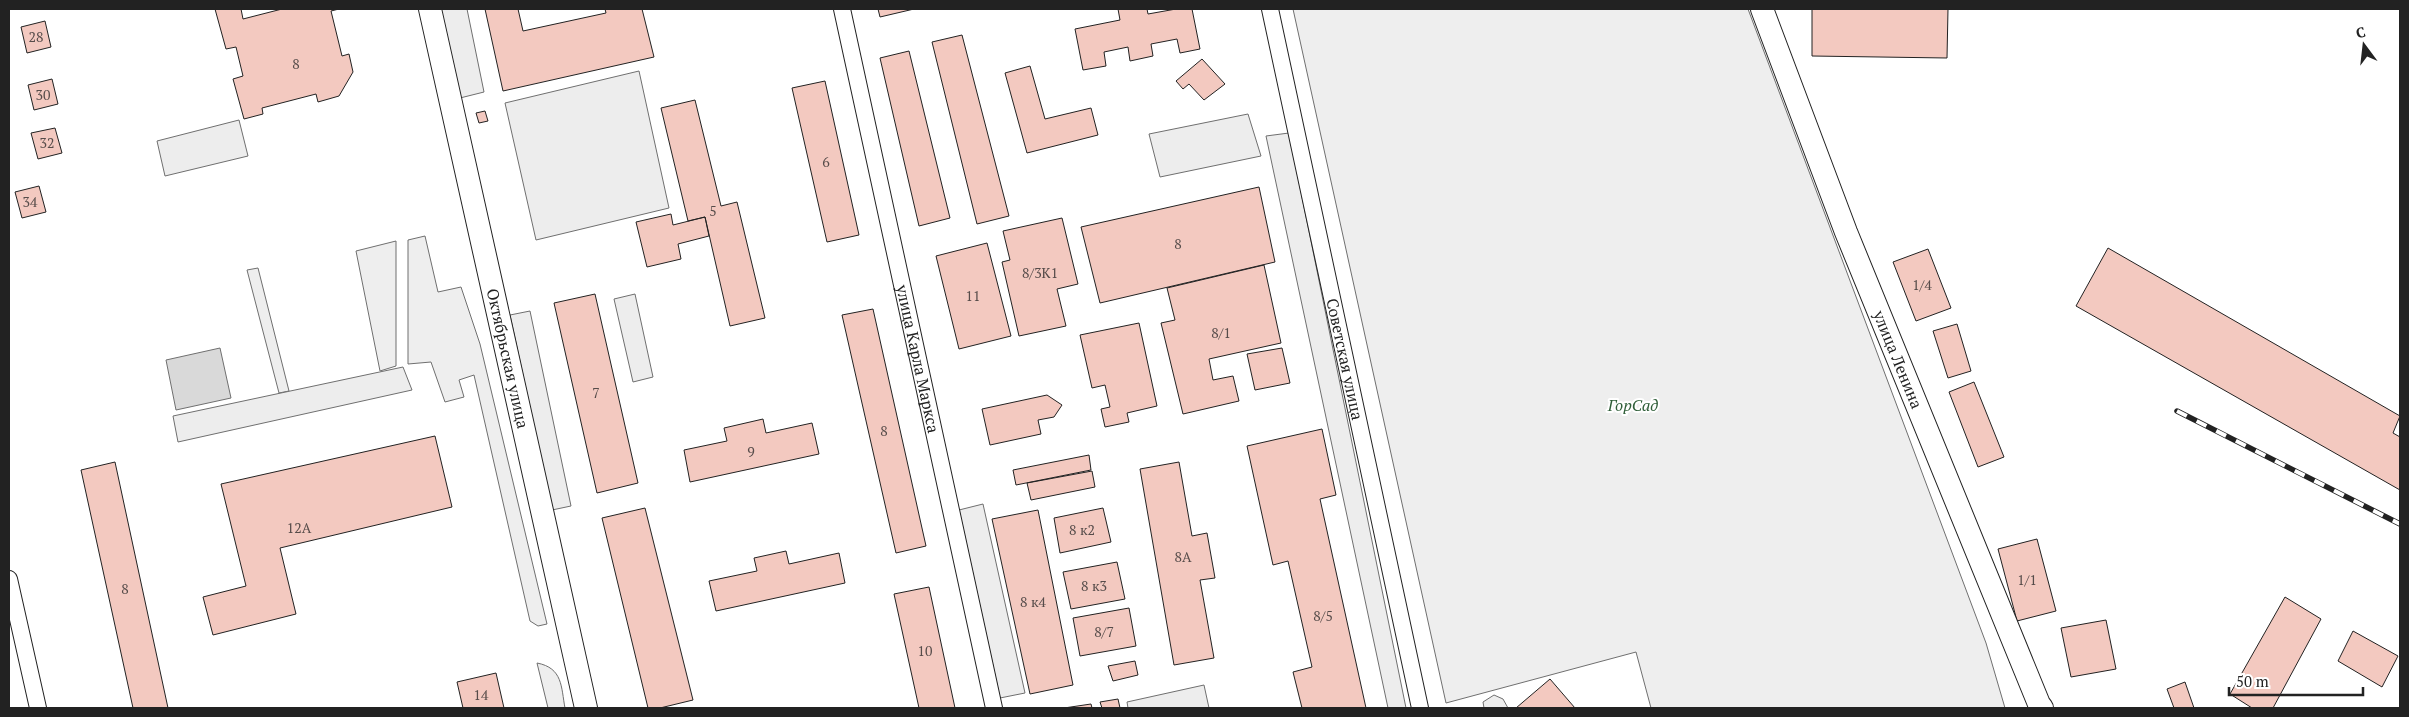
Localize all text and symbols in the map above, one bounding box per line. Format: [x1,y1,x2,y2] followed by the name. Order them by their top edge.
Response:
[2339,20,2389,70] north arrow
[2354,22,2367,42] text: С
[29,27,43,46] house number: 28
[292,54,300,73] house number: 8
[36,85,50,104] house number: 30
[40,133,54,152] house number: 32
[822,152,830,171] house number: 6
[23,192,38,211] house number: 34
[709,201,717,220] house number: 5
[1174,234,1182,253] house number: 8
[1022,263,1058,282] house number: 8/3К1
[1912,275,1932,294] house number: 1/4
[891,282,945,435] street label: улица Карла Маркса
[482,286,534,431] street label: Октябрьская улица
[966,286,980,305] house number: 11
[1321,296,1369,422] street label: Советская улица
[1868,306,1928,412] street label: улица Ленина
[1211,323,1231,342] house number: 8/1
[592,383,600,402] house number: 7
[1607,394,1658,416] park label: ГорСад
[880,421,888,440] house number: 8
[747,442,755,461] house number: 9
[287,518,312,537] house number: 12А
[1069,520,1095,539] house number: 8 к2
[1174,547,1192,566] house number: 8А
[2017,570,2037,589] house number: 1/1
[1081,576,1107,595] house number: 8 к3
[121,579,129,598] house number: 8
[1020,592,1046,611] house number: 8 к4
[1313,606,1333,625] house number: 8/5
[1094,622,1114,641] house number: 8/7
[918,641,932,660] house number: 10
[2229,664,2363,696] scale bar
[2236,671,2269,691] text: 50 m
[474,685,489,704] house number: 14

